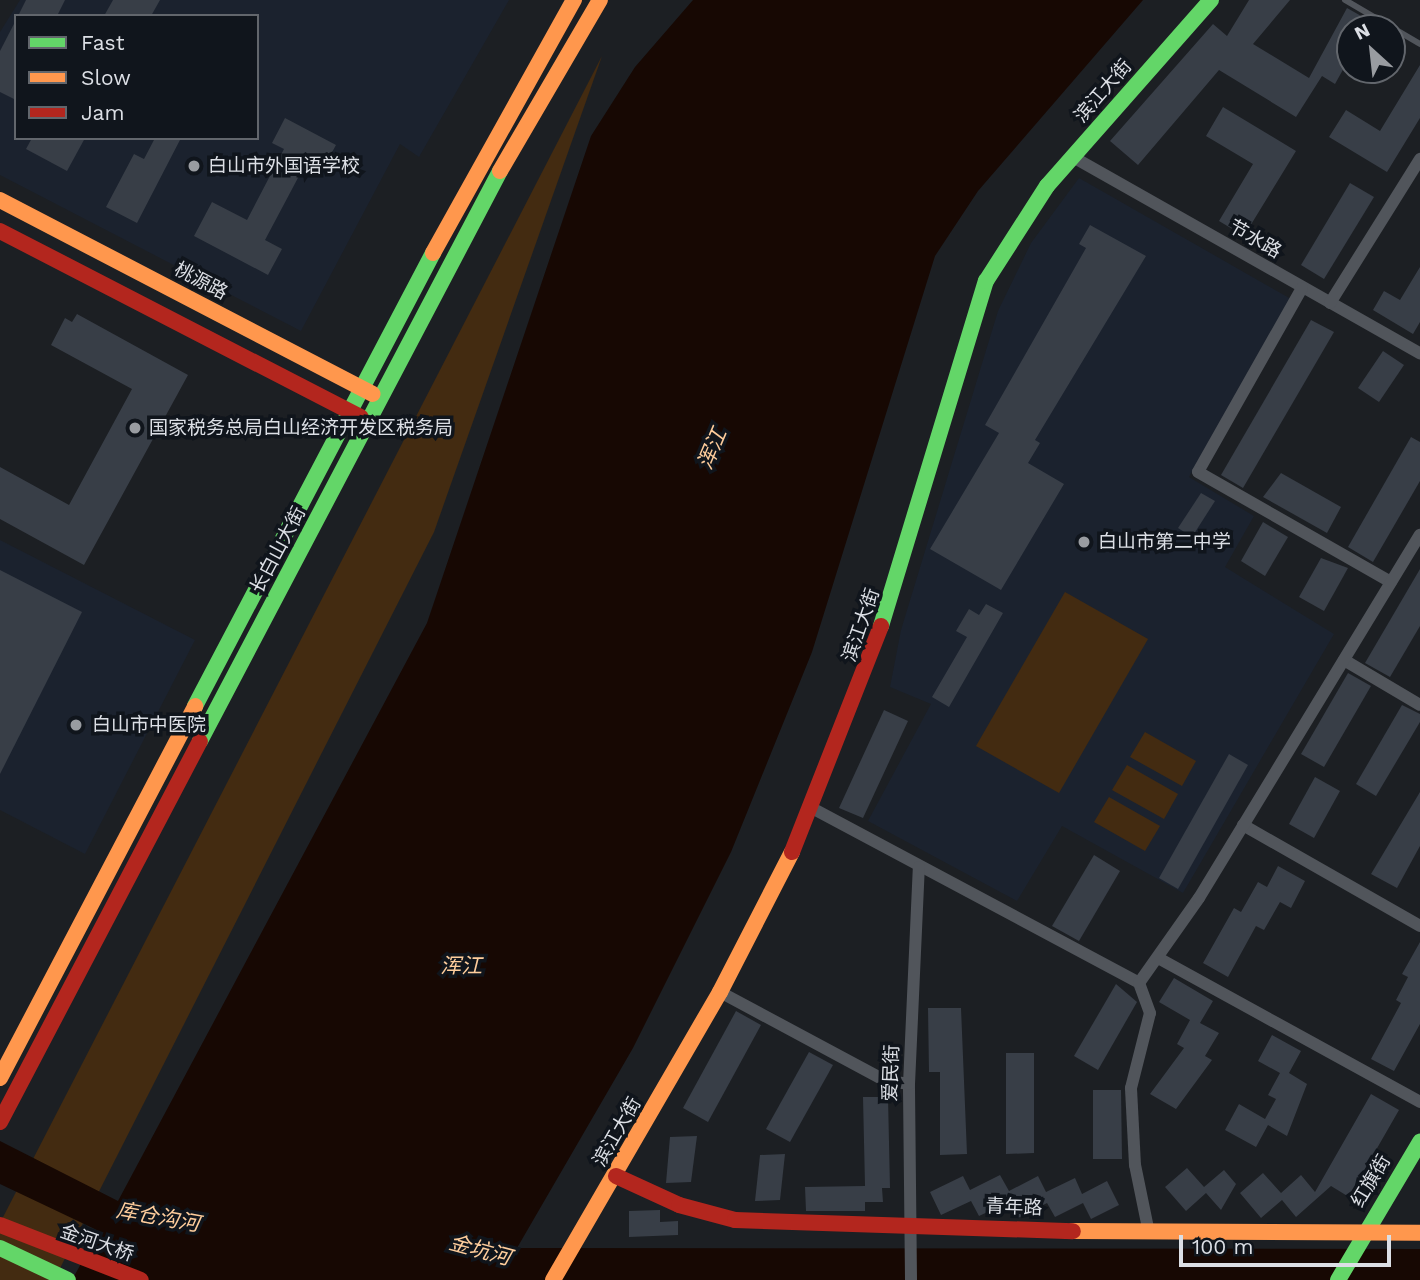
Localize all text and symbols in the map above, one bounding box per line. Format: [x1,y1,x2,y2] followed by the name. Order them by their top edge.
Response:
[14,14,259,140] legend
[1336,14,1406,84] north arrow
[1351,18,1374,45] text: N
[81,30,125,55] text: Fast
[1069,55,1137,127] street label: 滨江大街
[81,65,131,90] text: Slow
[81,100,124,125] text: Jam
[208,155,360,177] place label: 白山市外国语学校
[186,158,202,174] marker: 白山市外国语学校
[1225,215,1285,263] street label: 节水路
[170,258,232,304] street label: 桃源路
[149,417,453,439] place label: 国家税务总局白山经济开发区税务局
[127,420,143,436] marker: 国家税务总局白山经济开发区税务局
[692,425,732,473] water label: 浑江
[246,503,310,597] street label: 长白山大街
[1098,531,1231,553] place label: 白山市第二中学
[1076,534,1092,550] marker: 白山市第二中学
[838,585,884,665] street label: 滨江大街
[92,714,206,736] place label: 白山市中医院
[66,715,86,735] marker: 白山市中医院
[440,953,482,979] water label: 浑江
[879,1044,903,1102] street label: 爱民街
[588,1093,646,1171] street label: 滨江大街
[1347,1151,1395,1211] street label: 红旗街
[985,1195,1043,1219] street label: 青年路
[114,1197,202,1237] water label: 库仓沟河
[57,1220,137,1266] street label: 金河大桥
[1182,1220,1394,1264] scale bar
[446,1230,514,1270] water label: 金坑河
[1192,1234,1254,1259] text: 100 m

